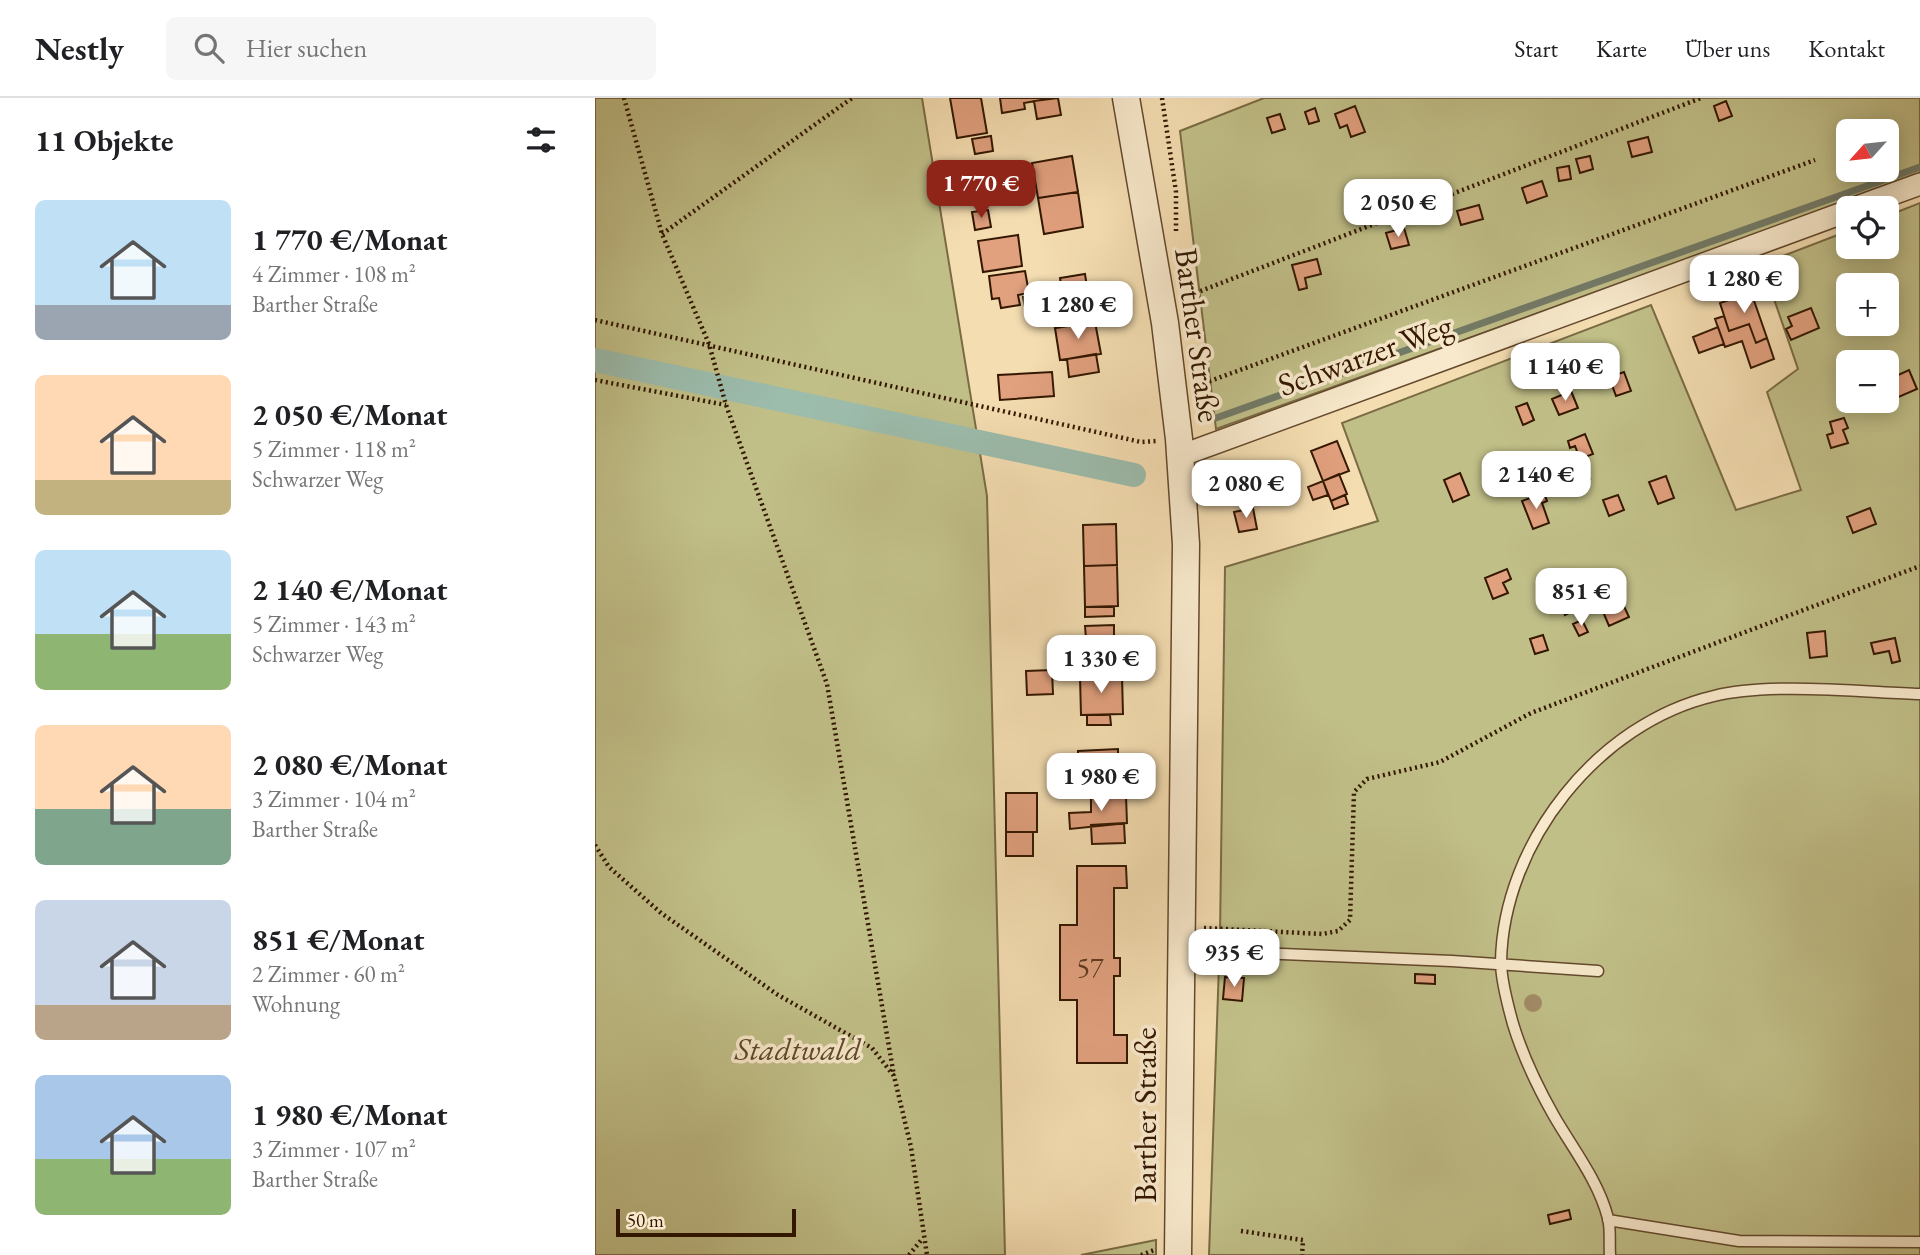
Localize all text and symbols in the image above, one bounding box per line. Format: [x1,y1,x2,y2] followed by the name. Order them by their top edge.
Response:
[166,17,656,80] search box
[35,27,124,70] text: Nestly
[190,29,228,67] icon: search
[246,31,367,65] text: Hier suchen
[1514,33,1558,64] text: Start
[1596,33,1647,64] text: Karte
[1685,33,1770,64] text: Über uns
[1808,33,1885,64] text: Kontakt
[1836,119,1899,182] north arrow
[1836,119,1899,413] map controls
[35,121,174,160] text: 11 Objekte
[522,121,560,159] icon: filters
[916,160,1046,220] pin: 1 770 €
[943,168,1019,198] text: 1 770 €
[1333,180,1463,239] pin: 2 050 €
[1360,187,1436,217] text: 2 050 €
[1836,196,1899,259] button: locate
[252,220,447,259] text: 1 770 €/Monat
[91,228,175,312] icon: home
[1165,245,1231,425] street label: Barther Straße
[1679,256,1809,315] pin: 1 280 €
[252,259,416,289] text: 4 Zimmer · 108 m²
[1706,263,1782,293] text: 1 280 €
[1836,273,1899,336] button: +
[1013,282,1143,341] pin: 1 280 €
[252,289,378,319] text: Barther Straße
[1040,289,1116,319] text: 1 280 €
[1272,304,1459,406] street label: Schwarzer Weg
[1500,344,1630,403] pin: 1 140 €
[1836,350,1899,413] button: −
[1527,351,1603,381] text: 1 140 €
[252,395,447,434] text: 2 050 €/Monat
[91,403,175,487] icon: home
[252,434,416,464] text: 5 Zimmer · 118 m²
[1471,452,1601,511] pin: 2 140 €
[1498,459,1574,489] text: 2 140 €
[1181,460,1311,520] pin: 2 080 €
[252,464,383,494] text: Schwarzer Weg
[1208,468,1284,498] text: 2 080 €
[1532,568,1630,628] pin: 851 €
[252,570,447,609] text: 2 140 €/Monat
[1552,576,1610,606] text: 851 €
[91,578,175,662] icon: home
[252,609,416,639] text: 5 Zimmer · 143 m²
[1036,636,1166,695] pin: 1 330 €
[252,639,383,669] text: Schwarzer Weg
[1063,643,1139,673] text: 1 330 €
[252,745,447,784] text: 2 080 €/Monat
[91,753,175,837] icon: home
[1036,754,1166,813] pin: 1 980 €
[1063,761,1139,791] text: 1 980 €
[252,784,416,814] text: 3 Zimmer · 104 m²
[252,814,378,844] text: Barther Straße
[252,920,424,959] text: 851 €/Monat
[91,928,175,1012] icon: home
[1185,930,1283,989] pin: 935 €
[1205,937,1263,967] text: 935 €
[1077,949,1104,985] house number: 57
[252,959,405,989] text: 2 Zimmer · 60 m²
[252,989,340,1019] text: Wohnung
[1124,1027,1166,1203] street label: Barther Straße
[734,1028,862,1070] park label: Stadtwald
[252,1095,447,1134] text: 1 980 €/Monat
[91,1103,175,1187] icon: home
[252,1134,416,1164] text: 3 Zimmer · 107 m²
[252,1164,378,1194] text: Barther Straße
[616,1206,796,1238] scale bar
[627,1208,664,1233] text: 50 m

